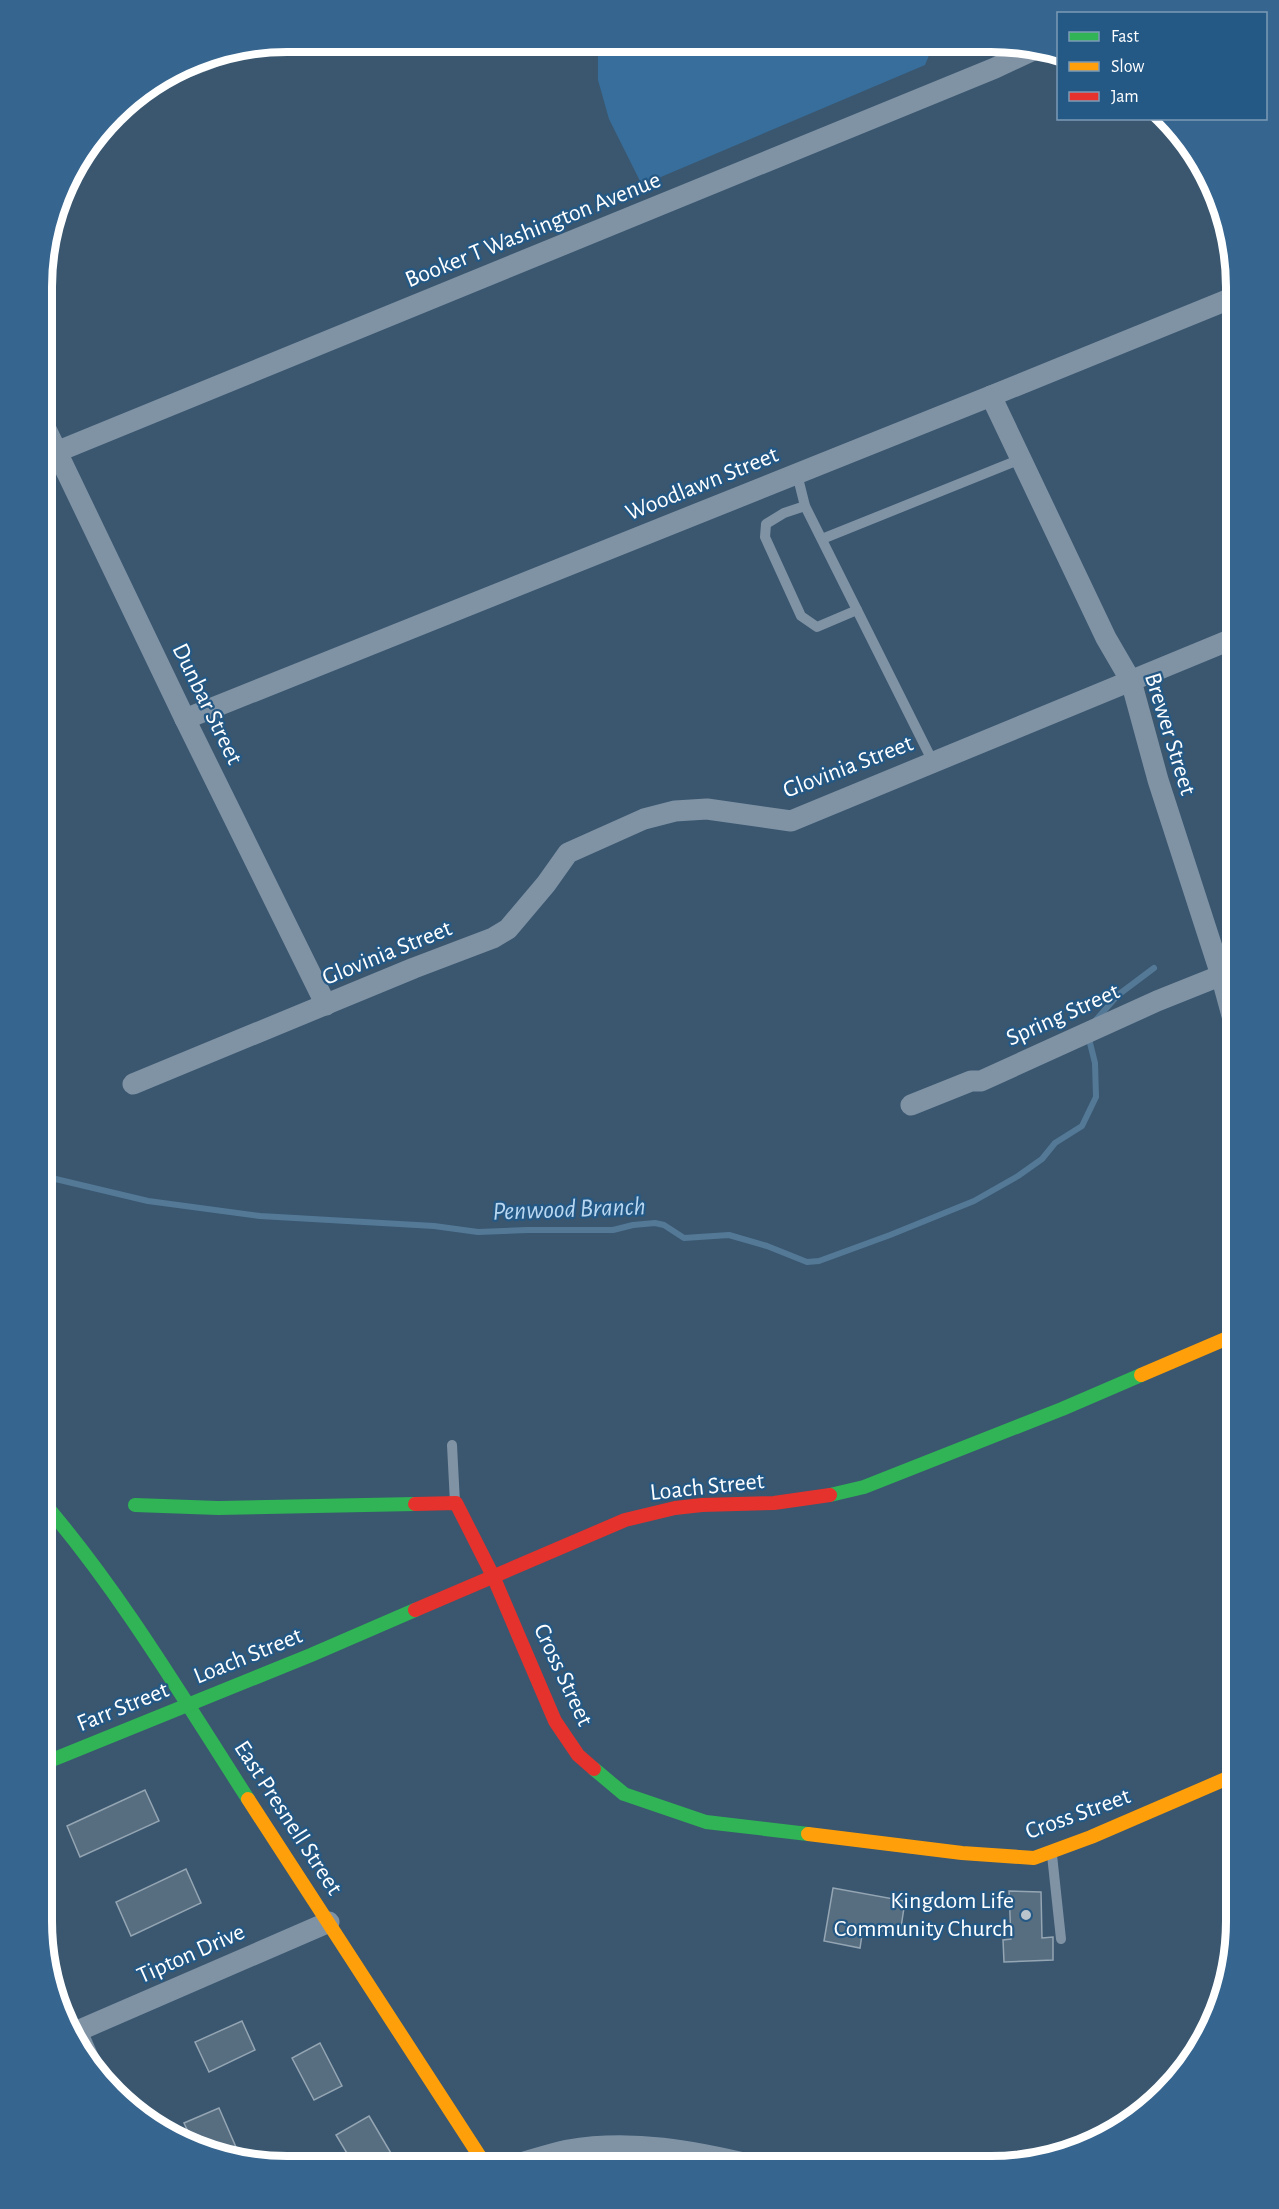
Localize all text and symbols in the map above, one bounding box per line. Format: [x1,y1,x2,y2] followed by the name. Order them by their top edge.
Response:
[1057,12,1267,120] legend
[1111,28,1139,46] text: Fast
[1111,58,1144,76] text: Slow
[1111,88,1139,106] text: Jam
[402,168,664,292] street label: Booker T Washington Avenue
[622,442,782,525] street label: Woodlawn Street
[167,640,247,769] street label: Dunbar Street
[1140,670,1200,798] street label: Brewer Street
[780,731,917,803] street label: Glovinia Street
[319,916,455,990] street label: Glovinia Street
[1003,979,1124,1051] street label: Spring Street
[492,1193,646,1225] water label: Penwood Branch
[649,1469,766,1505] street label: Loach Street
[529,1620,597,1730] street label: Cross Street
[190,1623,306,1689] street label: Loach Street
[74,1678,173,1736] street label: Farr Street
[229,1737,347,1900] street label: East Presnell Street
[1022,1784,1134,1844] street label: Cross Street
[834,1889,1014,1941] place label: Kingdom Life Community Church
[1019,1908,1033,1922] marker: Kingdom Life Community Church
[134,1920,248,1988] street label: Tipton Drive

